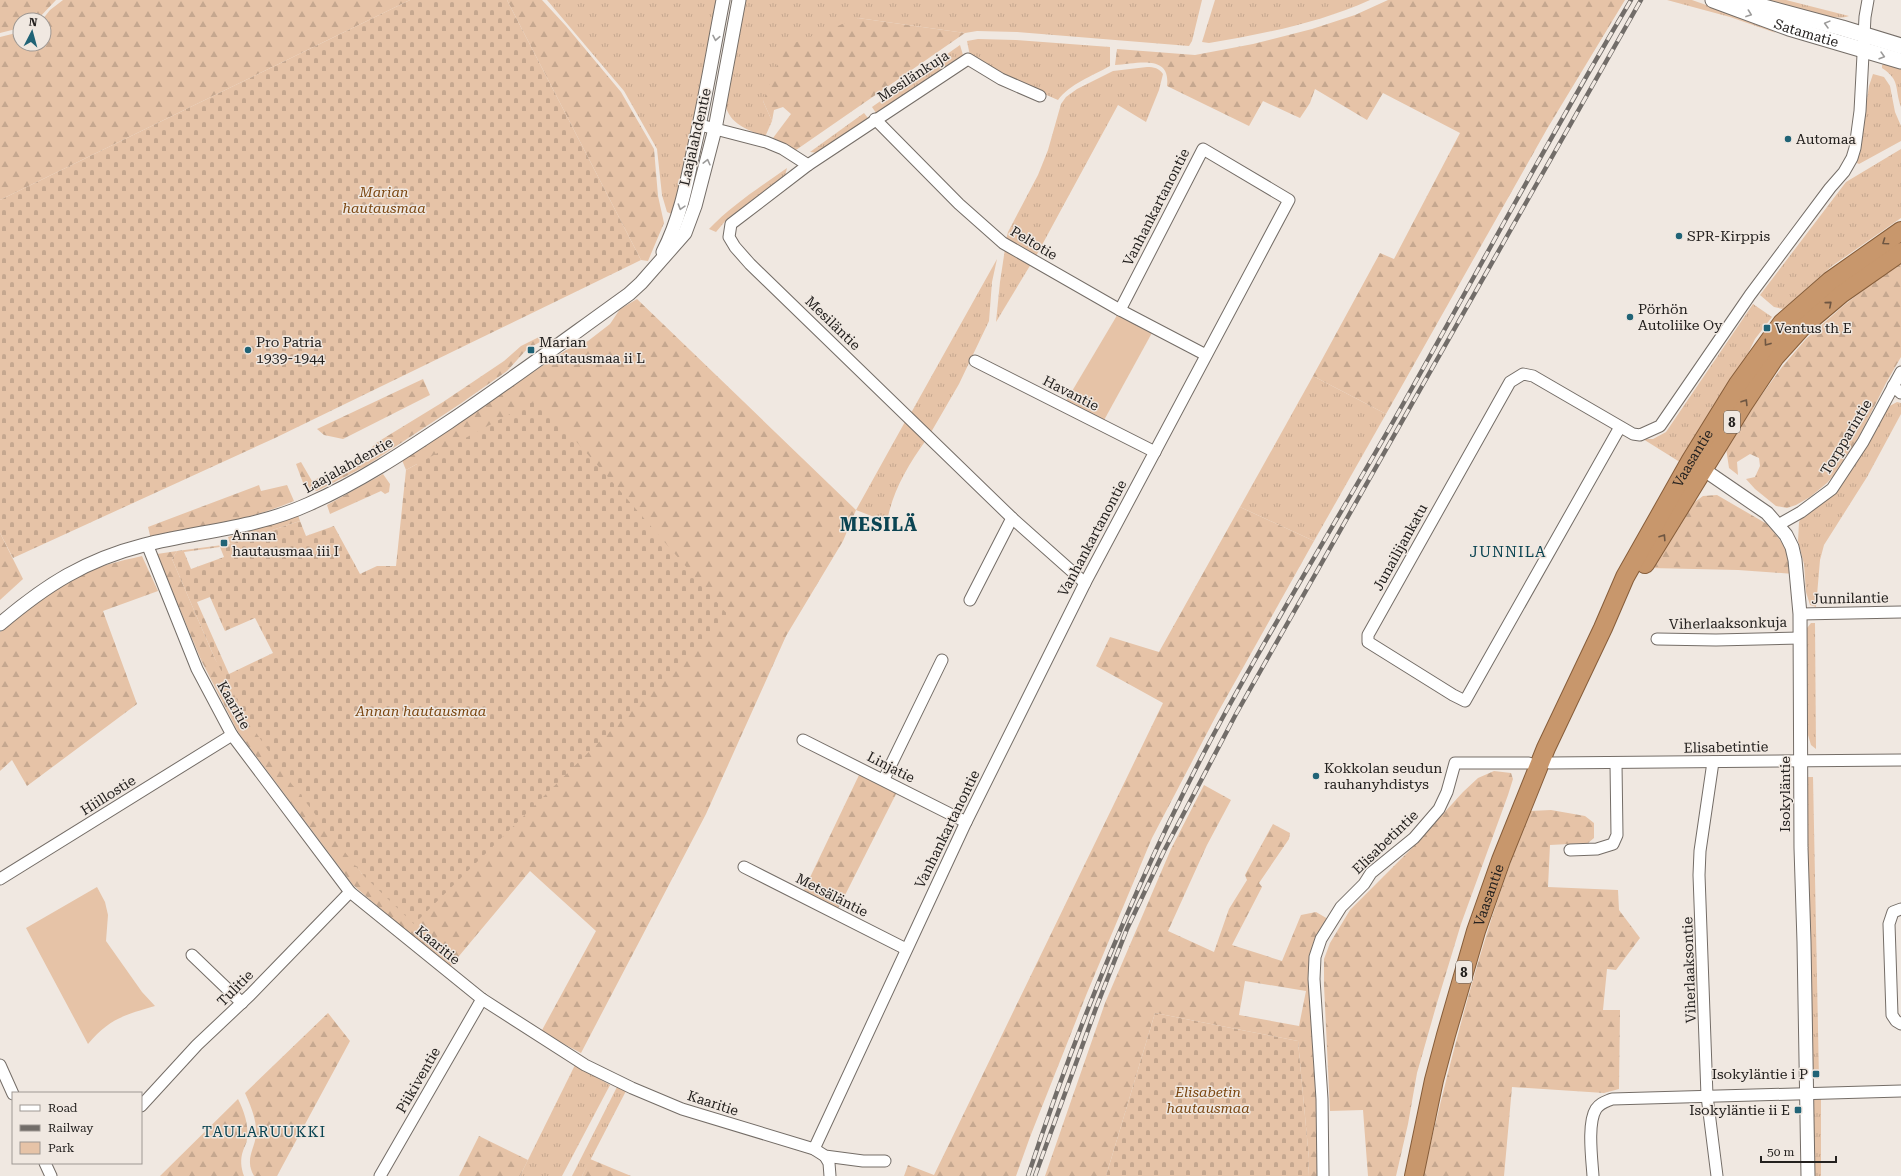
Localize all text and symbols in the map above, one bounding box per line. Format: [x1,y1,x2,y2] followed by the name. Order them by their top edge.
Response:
[1746,9,1753,18] one-way arrow
[12,12,52,52] north arrow
[1772,15,1841,50] street label: Satamatie
[28,16,38,30] text: N
[1824,20,1831,29] one-way arrow
[712,35,720,41] one-way arrow
[874,47,952,105] street label: Mesilänkuja
[1878,51,1885,60] one-way arrow
[676,86,714,187] street label: Laajalahdentie
[1796,131,1856,147] place label: Automaa
[1783,134,1793,144] marker: Automaa
[1119,145,1193,268] street label: Vanhankartanontie
[702,158,710,165] one-way arrow
[342,184,426,216] park label: Marian hautausmaa
[677,203,686,210] one-way arrow
[1008,223,1061,263] street label: Peltotie
[1687,228,1771,244] place label: SPR-Kirppis
[1674,231,1684,241] marker: SPR-Kirppis
[1882,237,1889,245] one-way arrow
[802,293,864,353] street label: Mesiläntie
[1638,301,1723,333] place label: Pörhön Autoliike Oy
[1825,302,1832,309] one-way arrow
[1625,312,1635,322] marker: Pörhön Autoliike Oy
[1775,320,1852,336] place label: Ventus th E
[1762,323,1772,333] marker: Ventus th E
[256,334,325,366] place label: Pro Patria 1939-1944
[539,334,645,366] place label: Marian hautausmaa ii L
[1765,339,1772,346] one-way arrow
[243,345,253,355] marker: Pro Patria 1939-1944
[526,345,536,355] marker: Marian hautausmaa ii L
[1040,372,1102,414] street label: Havantie
[1817,396,1875,478] street label: Torpparintie
[1740,399,1748,406] one-way arrow
[1724,411,1740,433] road number: 8
[1669,426,1716,490] street label: Vaasantie
[301,434,396,496] street label: Laajalahdentie
[1055,477,1130,599] street label: Vanhankartanontie
[1370,501,1431,593] street label: Junailijankatu
[840,513,918,535] district label: MESILÄ
[232,527,339,559] place label: Annan hautausmaa iii I
[1658,534,1665,541] one-way arrow
[219,538,229,548] marker: Annan hautausmaa iii I
[1469,543,1547,561] district label: JUNNILA
[1811,589,1889,607] street label: Junnilantie
[1669,614,1788,632] street label: Viherlaaksonkuja
[214,678,254,732] street label: Kaaritie
[355,703,486,719] park label: Annan hautausmaa
[1683,738,1769,756] street label: Elisabetintie
[865,748,918,786] street label: Linjatie
[1777,756,1793,832] street label: Isokyläntie
[1324,760,1442,792] place label: Kokkolan seudun rauhanyhdistys
[911,767,983,891] street label: Vanhankartanontie
[1311,771,1321,781] marker: Kokkolan seudun rauhanyhdistys
[78,772,139,818] street label: Hiillostie
[1349,807,1421,877] street label: Elisabetintie
[1470,862,1507,928] street label: Vaasantie
[793,870,871,920] street label: Metsäläntie
[1679,916,1699,1023] street label: Viherlaaksontie
[413,922,464,968] street label: Kaaritie
[1456,961,1472,983] road number: 8
[214,967,256,1009] street label: Tulitie
[393,1044,443,1116] street label: Piikiventie
[1712,1066,1808,1082] place label: Isokyläntie i P
[1811,1069,1821,1079] marker: Isokyläntie i P
[1166,1084,1250,1116] park label: Elisabetin hautausmaa
[686,1087,741,1119] street label: Kaaritie
[12,1092,142,1164] legend
[48,1101,78,1115] text: Road
[1689,1102,1790,1118] place label: Isokyläntie ii E
[1793,1105,1803,1115] marker: Isokyläntie ii E
[48,1121,94,1135] text: Railway
[202,1123,326,1141] district label: TAULARUUKKI
[1761,1138,1836,1164] scale bar
[48,1141,75,1155] text: Park
[1767,1145,1794,1159] text: 50 m

